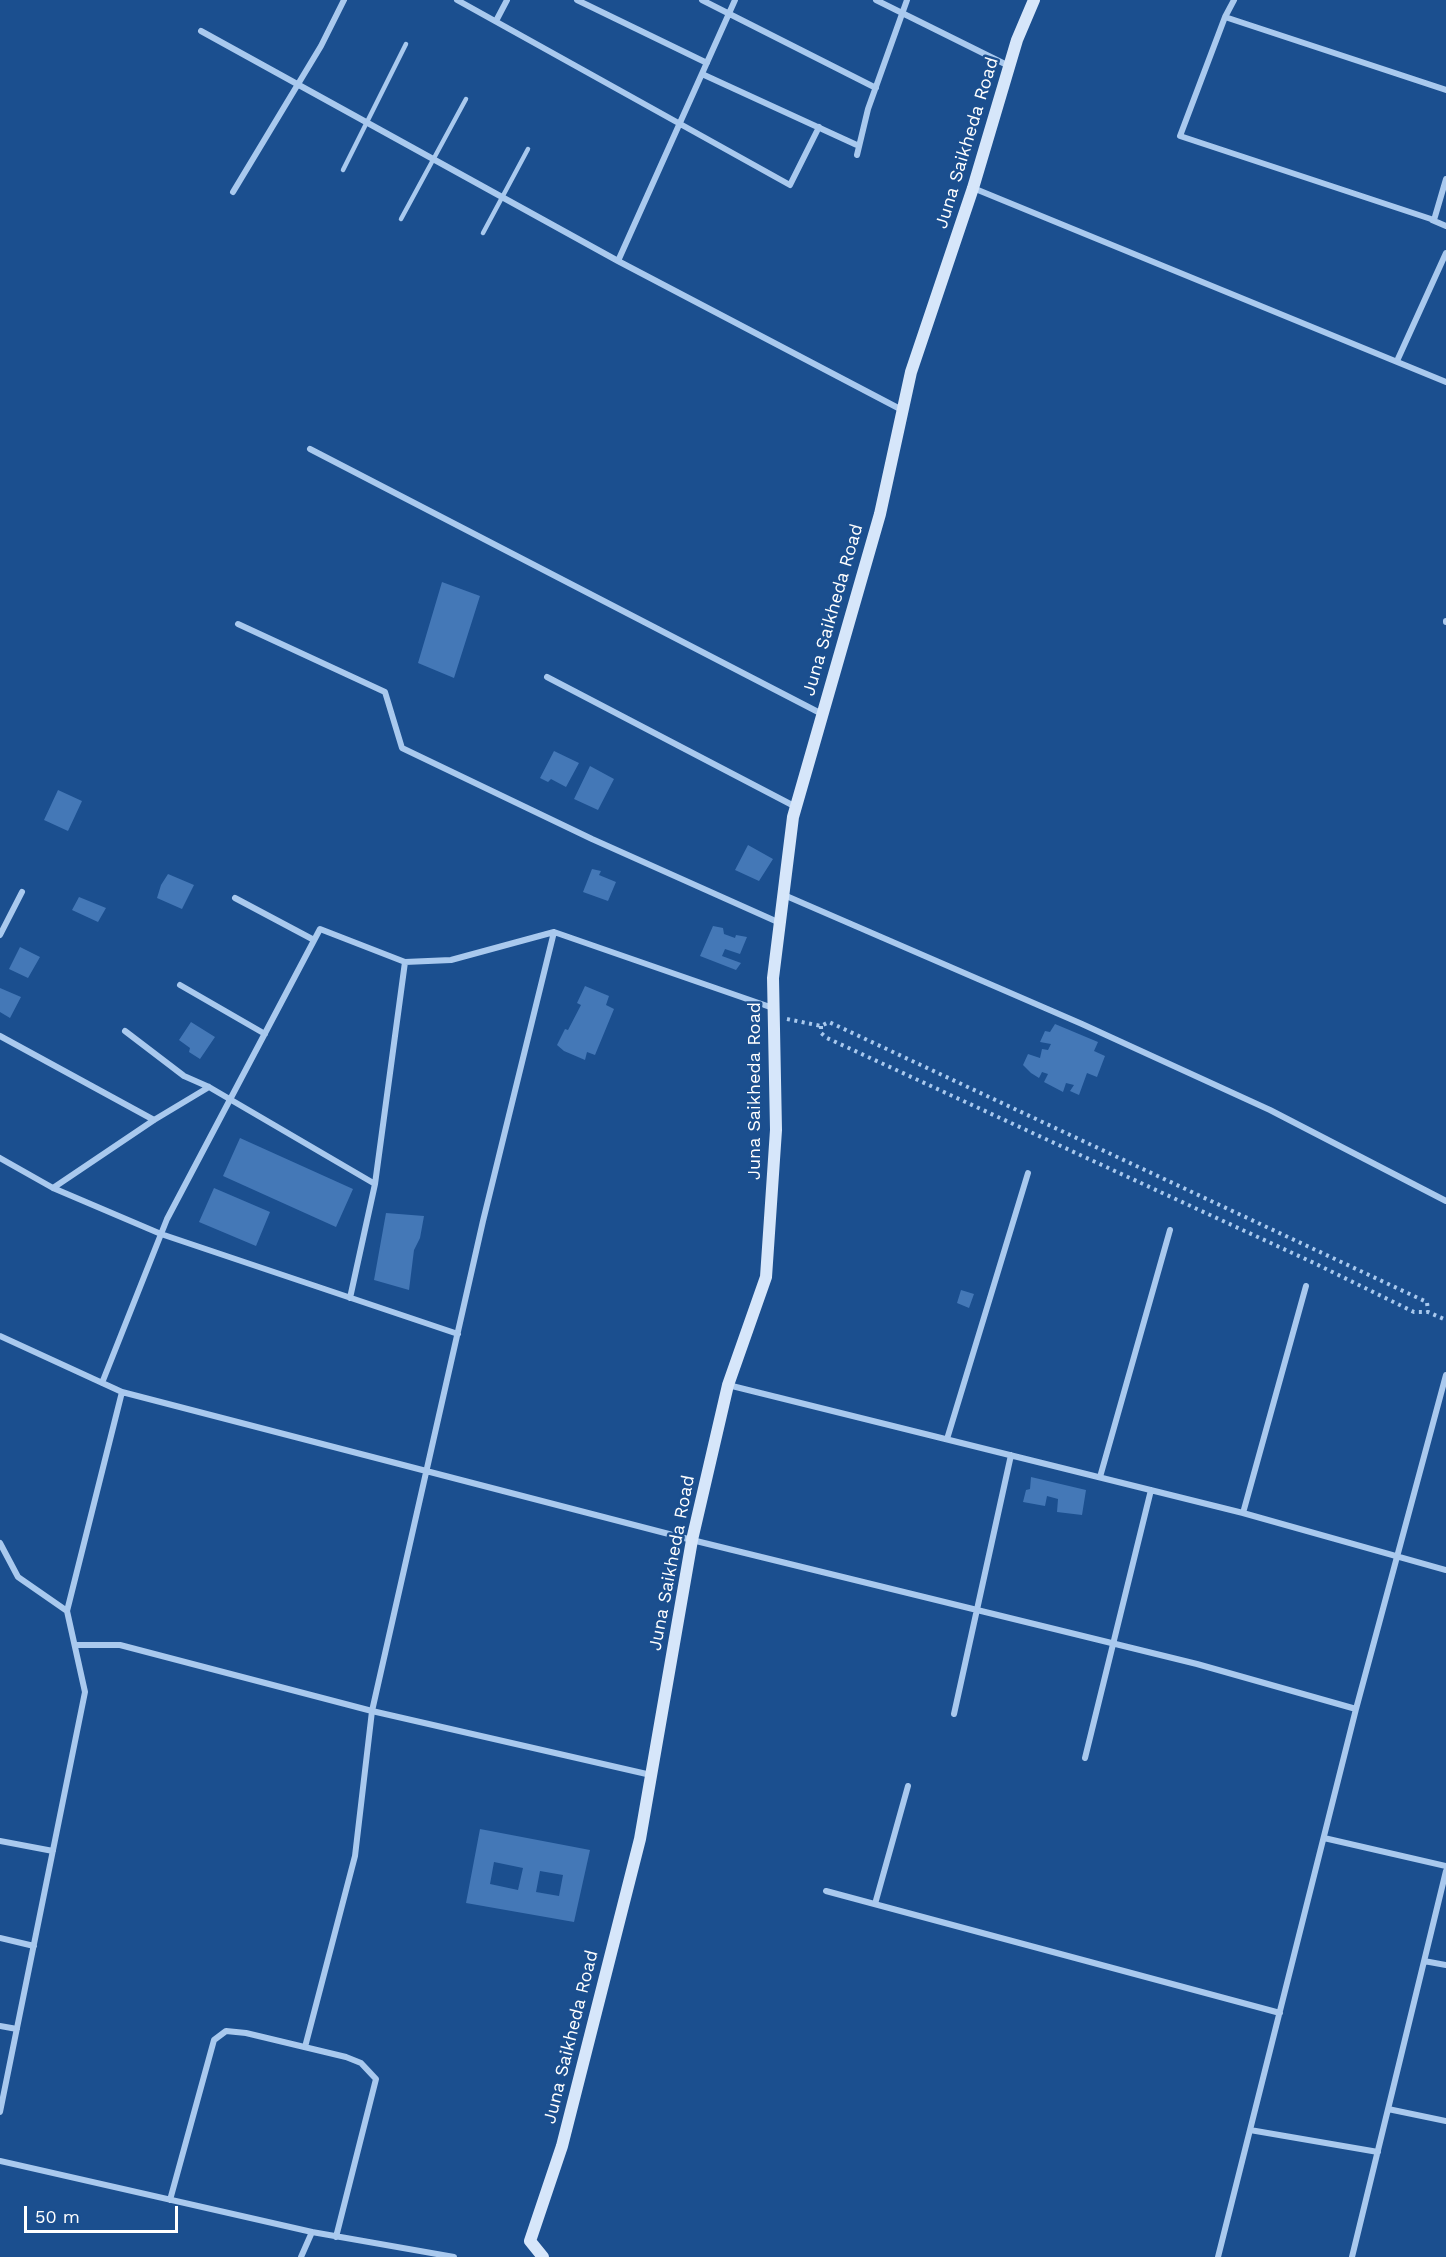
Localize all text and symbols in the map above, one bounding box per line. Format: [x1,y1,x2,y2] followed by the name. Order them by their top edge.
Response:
[931,55,1003,231] street label: Juna Saikheda Road
[798,521,868,699] street label: Juna Saikheda Road
[744,1002,766,1180] street label: Juna Saikheda Road
[644,1473,700,1653] street label: Juna Saikheda Road
[539,1948,603,2126] street label: Juna Saikheda Road
[27,2194,182,2232] scale bar
[35,2206,80,2227] text: 50 m

